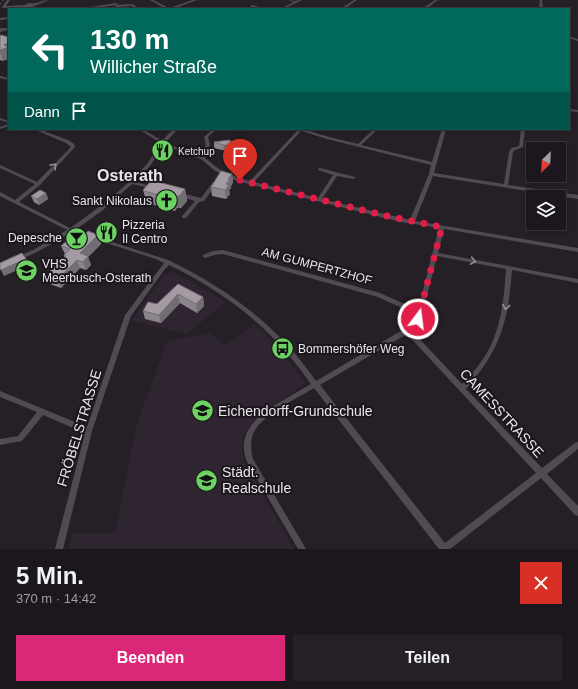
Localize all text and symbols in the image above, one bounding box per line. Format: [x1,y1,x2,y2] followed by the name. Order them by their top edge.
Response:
[24,24,76,76] icon: left
[90,24,169,55] text: 130 m
[90,57,217,77] text: Willicher Straße
[68,100,90,122] icon: arrive
[24,103,60,120] text: Dann
[150,138,176,164] restaurant icon: Ketchup
[223,139,257,180] pin
[526,142,566,182] north arrow
[526,142,566,230] map controls
[229,145,251,167] icon: arrive
[178,146,215,157] place label: Ketchup
[50,164,57,171] one-way arrow
[97,167,163,184] district label: Osterath
[154,188,180,214] church icon: Sankt Nikolaus
[526,190,566,230] button: layers
[72,194,152,208] place label: Sankt Nikolaus
[122,218,168,246] place label: Pizzeria Il Centro
[94,219,120,245] restaurant icon: Pizzeria Il Centro
[64,225,90,251] bar icon: Depesche
[8,231,62,245] place label: Depesche
[260,245,374,287] street label: AM GUMPERTZHOF
[470,256,476,265] one-way arrow
[42,257,151,285] place label: VHS Meerbusch-Osterath
[13,258,39,284] school or university icon: VHS Meerbusch-Osterath
[397,298,439,340] position arrow
[501,304,510,310] one-way arrow
[270,336,296,362] bus stop icon: Bommershöfer Weg
[298,342,404,356] place label: Bommershöfer Weg
[457,365,547,461] street label: CAMESSTRASSE
[53,367,104,488] street label: FRÖBELSTRASSE
[190,398,216,424] school or university icon: Eichendorff-Grundschule
[218,403,373,419] place label: Eichendorff-Grundschule
[222,464,291,496] place label: Städt. Realschule
[193,467,219,493] school or university icon: Städt. Realschule
[16,562,84,589] text: 5 Min.
[520,562,562,604] button: close
[16,591,96,606] text: 370 m · 14:42
[16,635,285,681] button: Beenden
[293,635,562,681] button: Teilen

